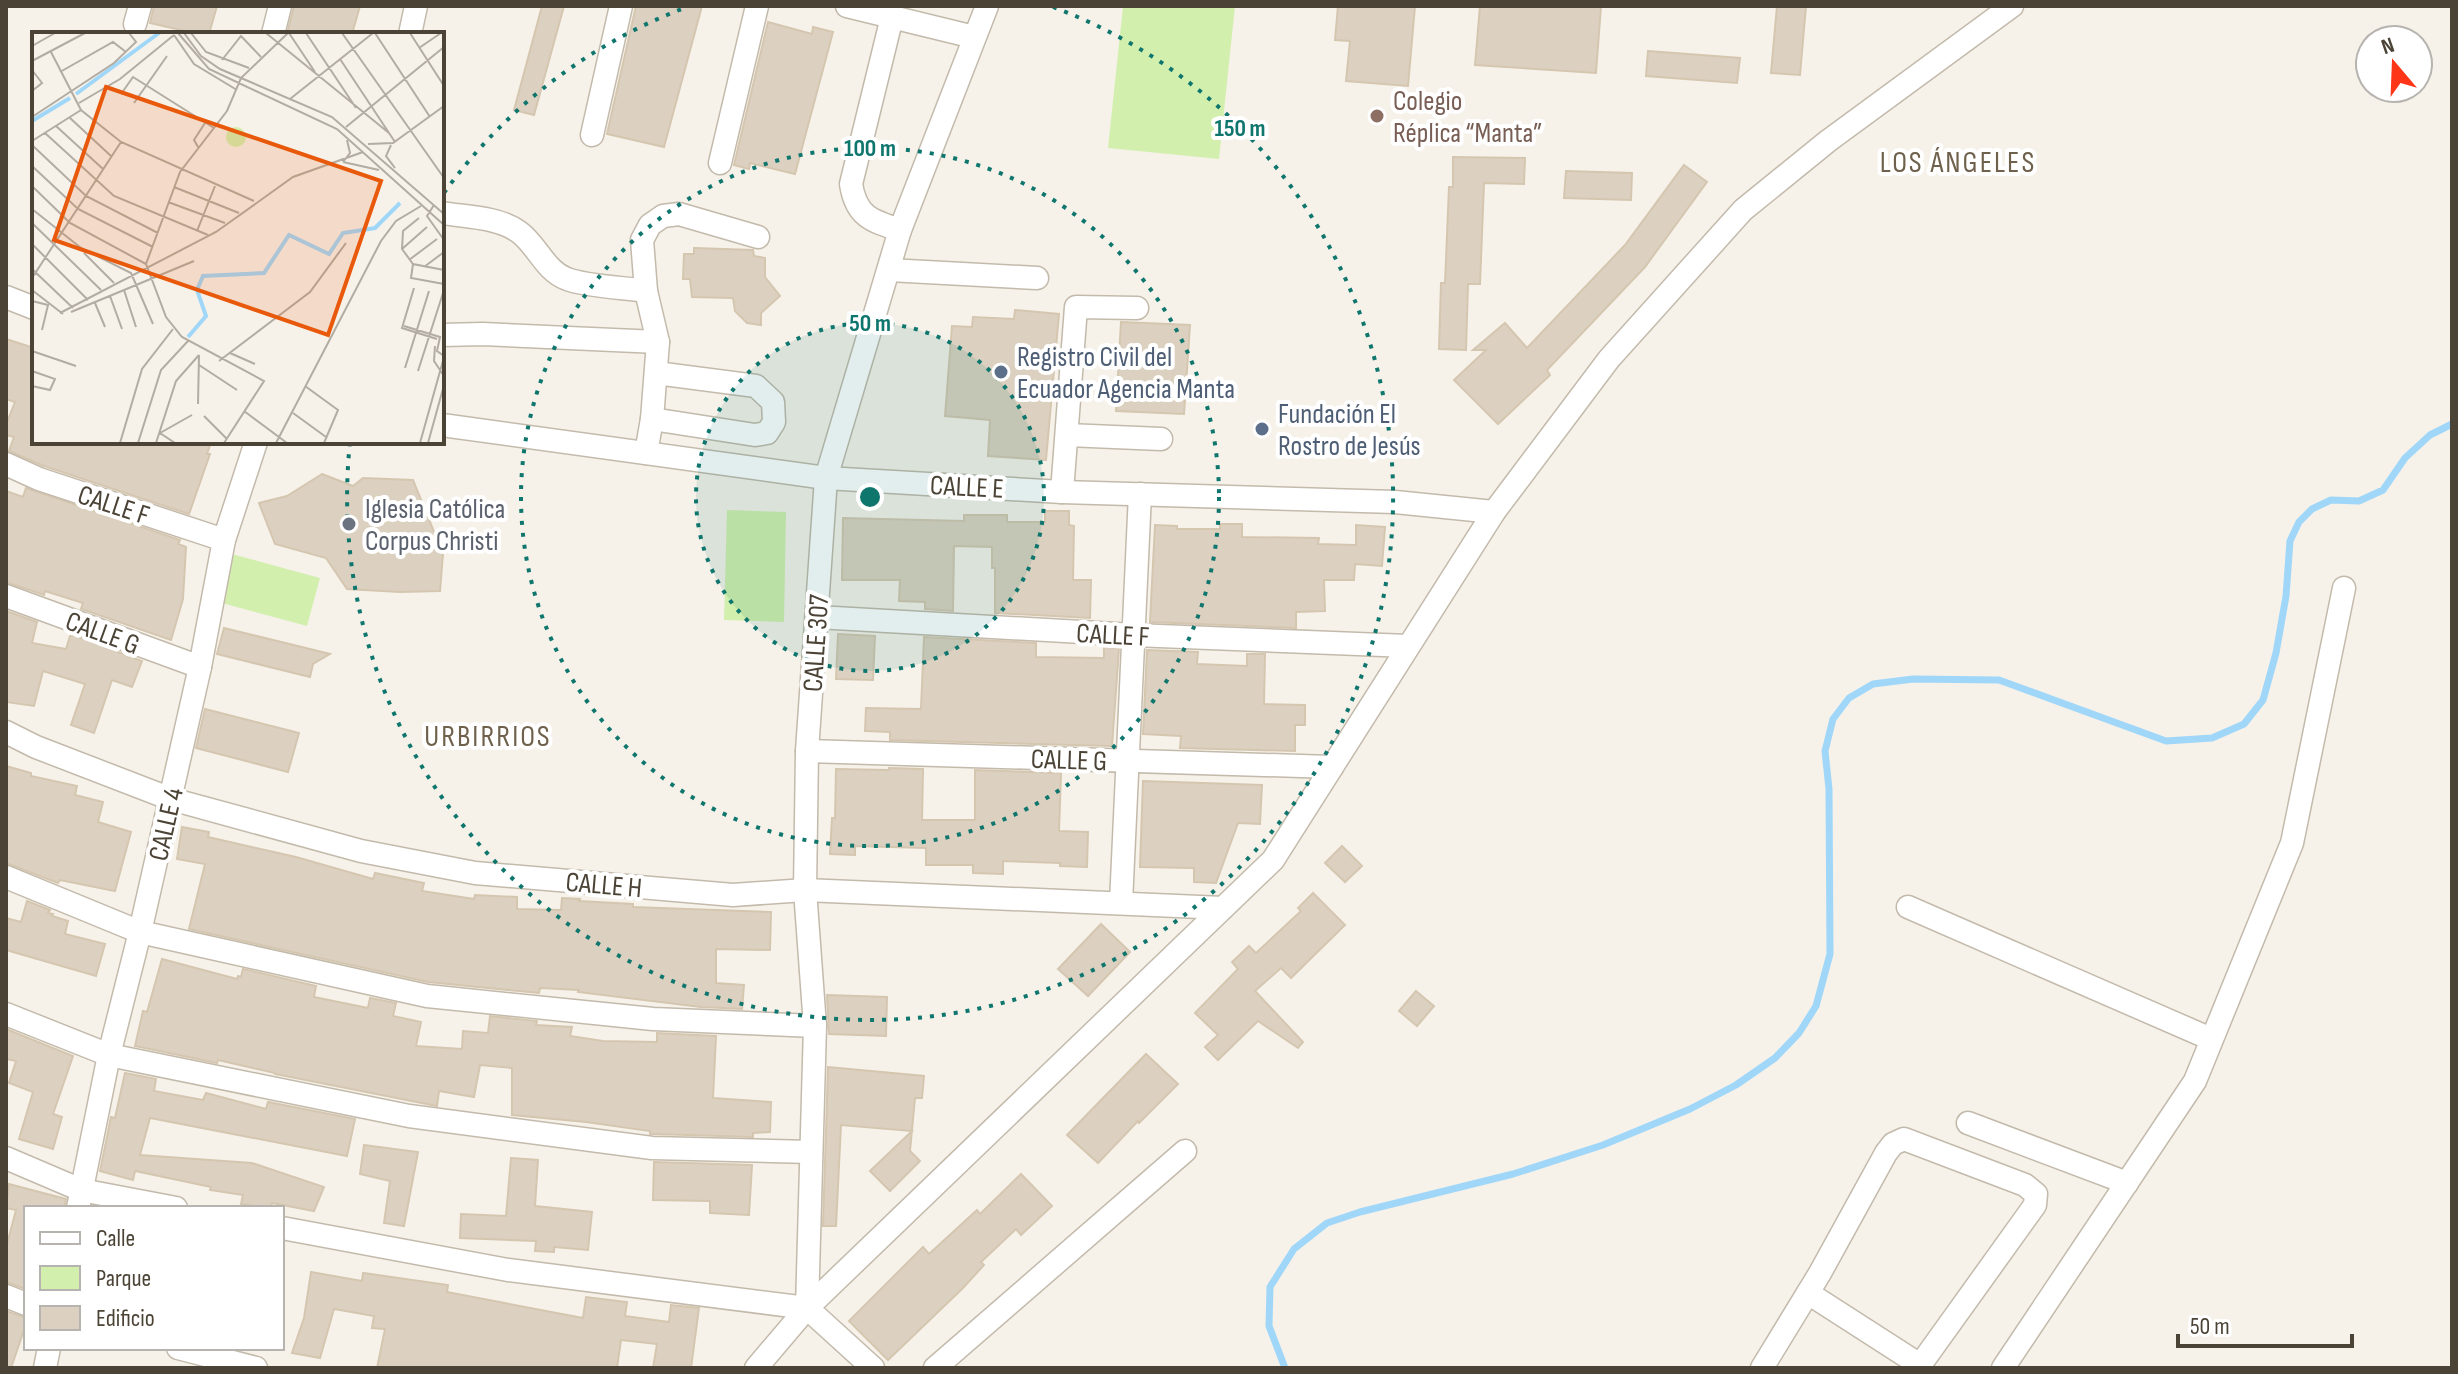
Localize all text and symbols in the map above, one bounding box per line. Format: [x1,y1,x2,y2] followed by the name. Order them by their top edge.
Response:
[2354,24,2434,104] north arrow
[32,32,444,444] inset map
[2378,32,2398,61] text: N
[1393,85,1542,150] place label: Colegio Réplica “Manta”
[1368,107,1386,125] marker: Colegio Réplica “Manta”
[1214,114,1266,143] text: 150 m
[844,134,896,163] text: 100 m
[1880,145,2036,181] district label: LOS ÁNGELES
[849,309,891,338] text: 50 m
[1017,341,1235,406] place label: Registro Civil del Ecuador Agencia Manta
[992,363,1010,381] marker: Registro Civil del Ecuador Agencia Manta
[1278,398,1421,463] place label: Fundación El Rostro de Jesús
[1253,420,1271,438] marker: Fundación El Rostro de Jesús
[929,469,1005,506] street label: CALLE E
[74,478,154,532] street label: CALLE F
[856,483,884,511] centre of rings
[365,493,505,558] place label: Iglesia Católica Corpus Christi
[340,515,358,533] marker: Iglesia Católica Corpus Christi
[797,593,836,693] street label: CALLE 307
[61,605,144,662] street label: CALLE G
[1075,617,1150,654] street label: CALLE F
[424,719,552,755] district label: URBIRRIOS
[1030,743,1108,778] street label: CALLE G
[142,784,191,864] street label: CALLE 4
[564,866,643,905] street label: CALLE H
[24,1206,284,1350] legend
[96,1224,135,1253] text: Calle
[96,1264,151,1293] text: Parque
[2178,1298,2352,1348] scale bar
[96,1304,155,1333] text: Edificio
[2190,1312,2230,1341] text: 50 m

